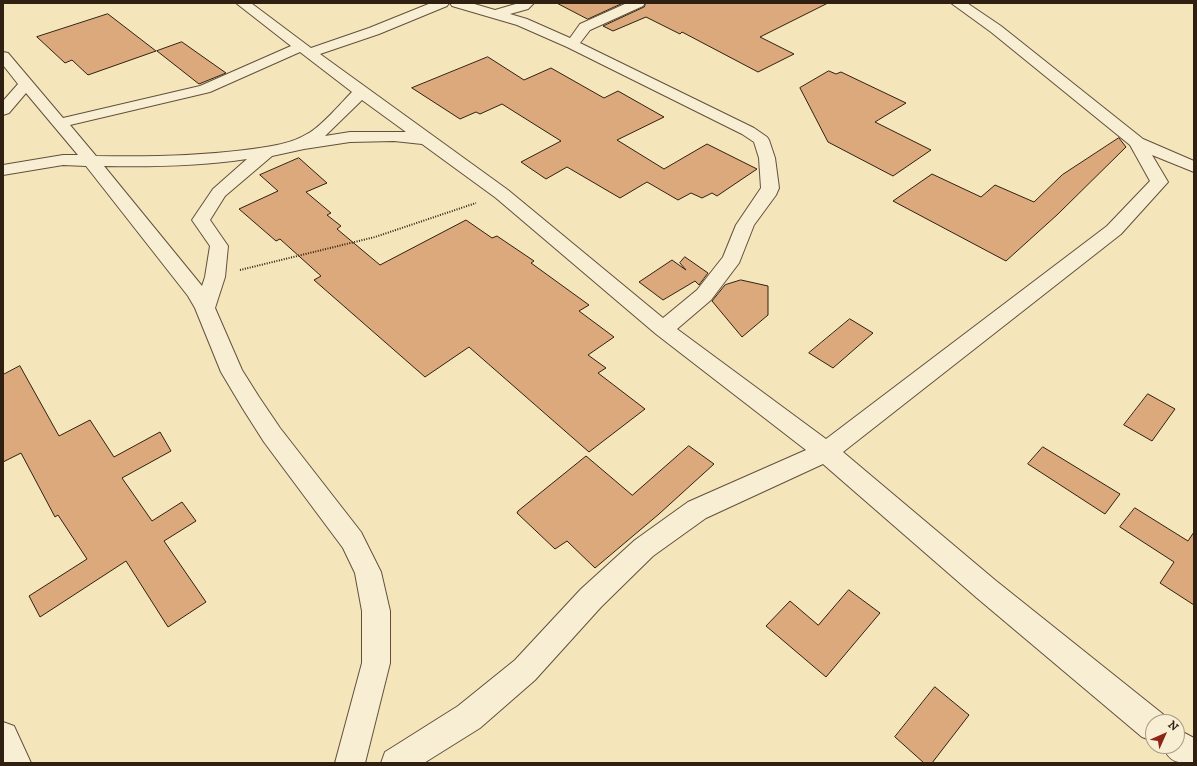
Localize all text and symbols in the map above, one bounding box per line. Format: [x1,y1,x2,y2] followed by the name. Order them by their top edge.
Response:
[1145,714,1185,754] north arrow
[1165,718,1181,734] text: N

